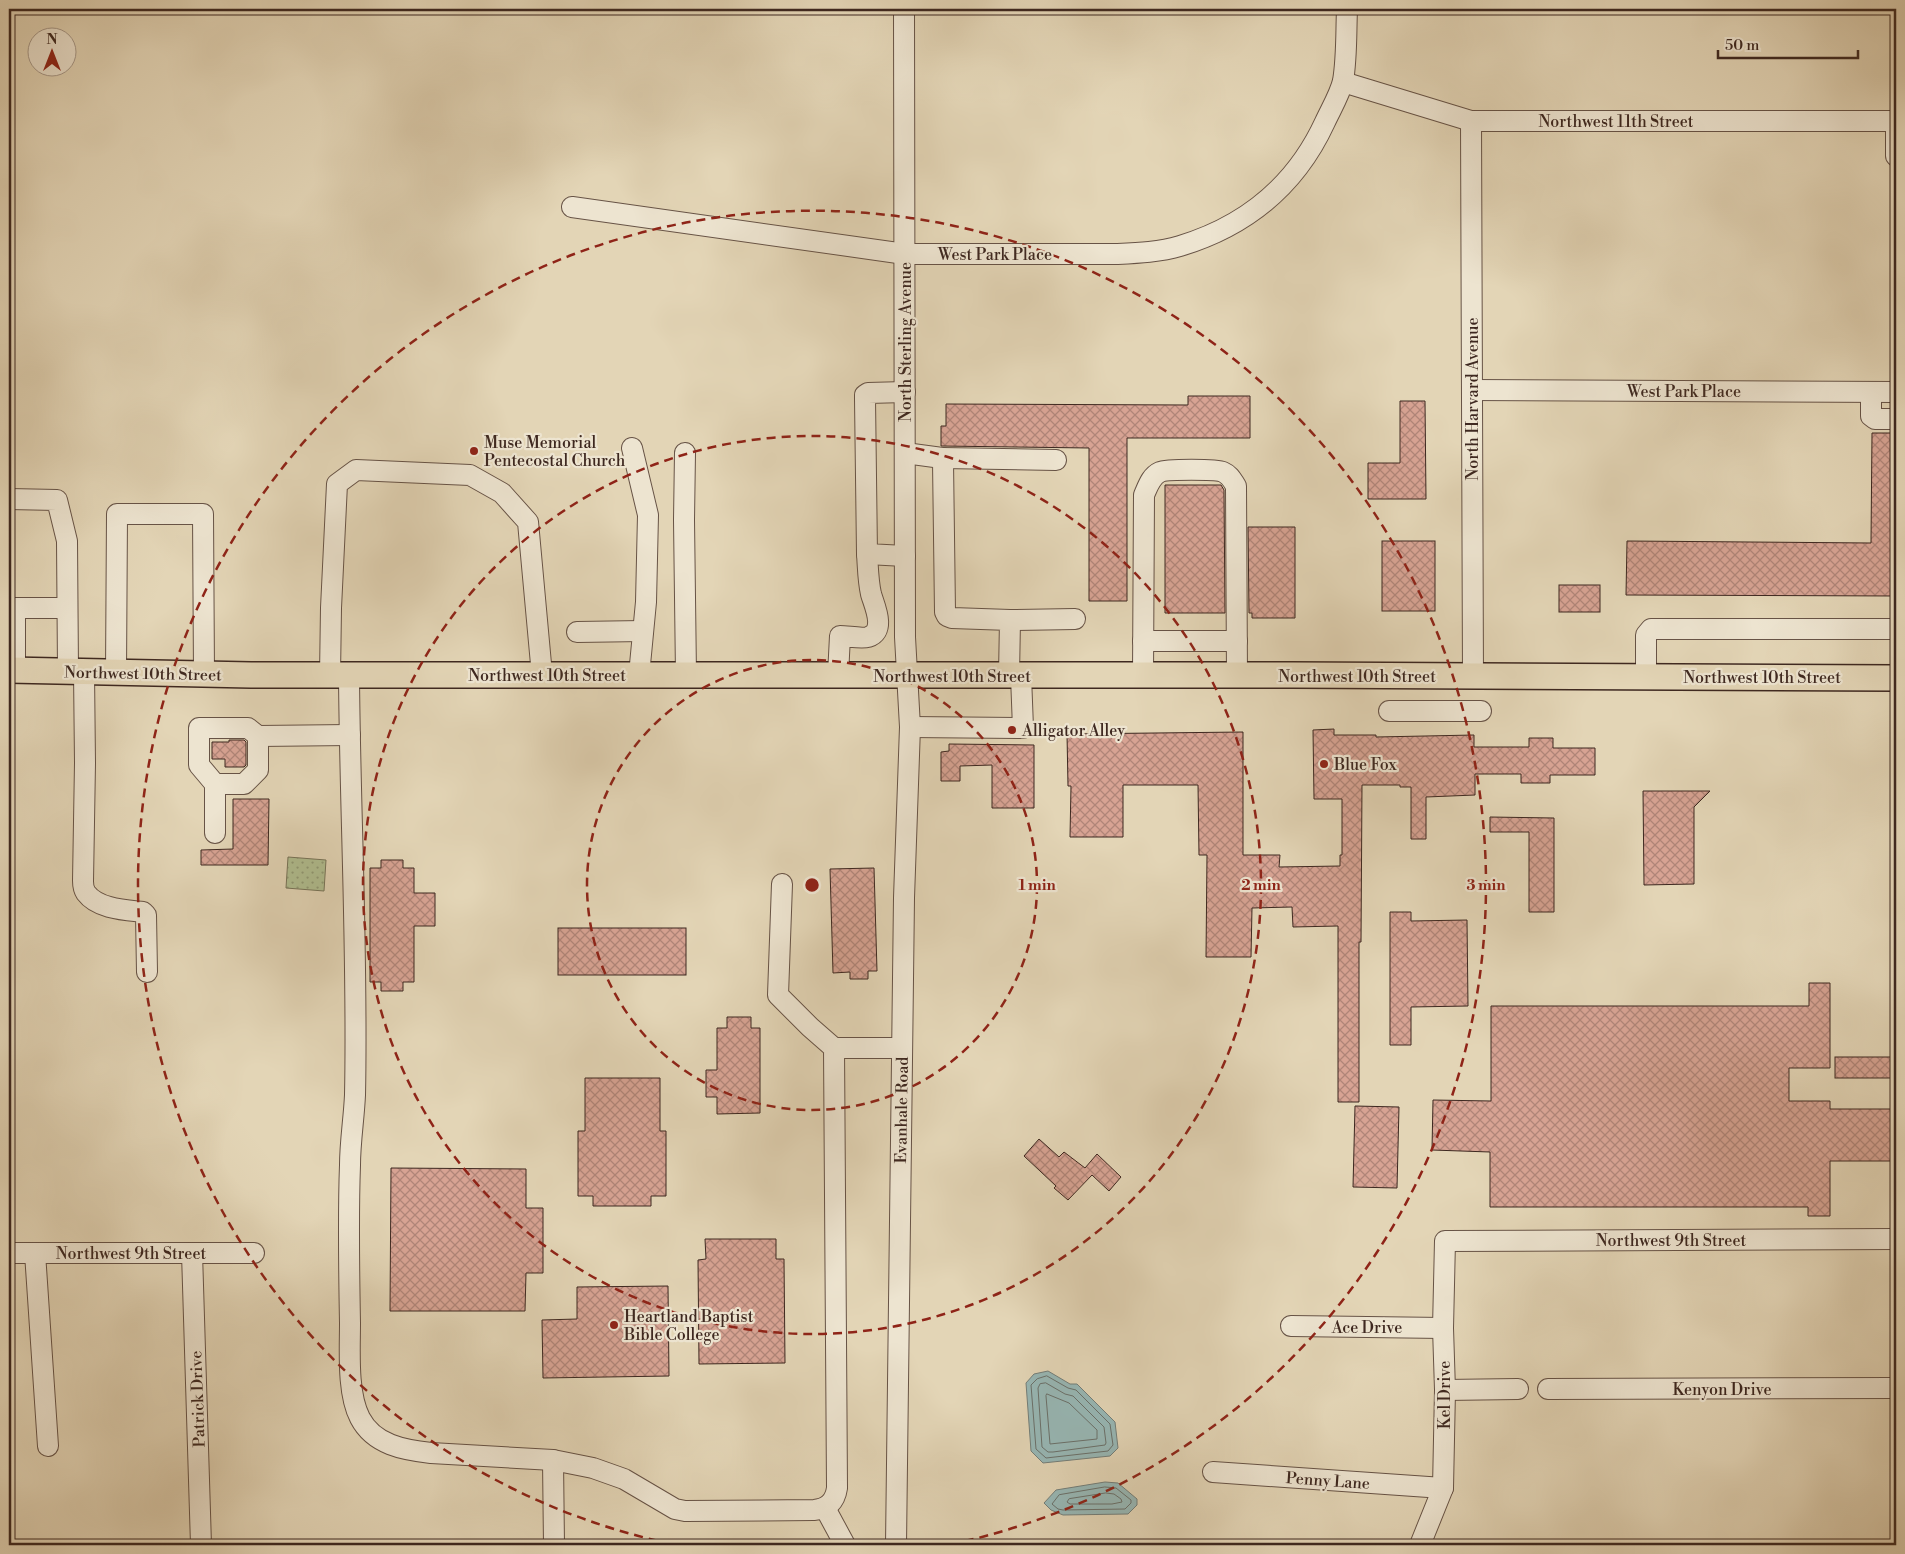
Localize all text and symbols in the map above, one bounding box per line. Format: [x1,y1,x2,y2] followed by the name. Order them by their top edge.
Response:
[28,28,78,78] north arrow
[1718,28,1858,60] scale bar
[46,31,58,49] text: N
[1725,36,1759,55] text: 50 m
[1539,112,1694,132] street label: Northwest 11th Street
[937,245,1052,265] street label: West Park Place
[896,262,916,422] street label: North Sterling Avenue
[1463,317,1483,481] street label: North Harvard Avenue
[1626,382,1741,402] street label: West Park Place
[484,433,626,471] place label: Muse Memorial Pentecostal Church
[468,445,480,457] marker: Muse Memorial Pentecostal Church
[64,663,222,685] street label: Northwest 10th Street
[468,666,626,686] street label: Northwest 10th Street
[873,667,1031,687] street label: Northwest 10th Street
[1278,667,1436,687] street label: Northwest 10th Street
[1683,668,1841,688] street label: Northwest 10th Street
[1021,721,1125,741] place label: Alligator Alley
[1006,724,1018,736] marker: Alligator Alley
[1333,755,1398,775] place label: Blue Fox
[1318,758,1330,770] marker: Blue Fox
[803,876,821,894] centre of rings
[1018,876,1056,895] text: 1 min
[1241,876,1281,895] text: 2 min
[1466,876,1506,895] text: 3 min
[891,1056,913,1164] street label: Evanhale Road
[1596,1231,1746,1251] street label: Northwest 9th Street
[56,1244,206,1264] street label: Northwest 9th Street
[623,1307,754,1345] place label: Heartland Baptist Bible College
[1331,1318,1402,1338] street label: Ace Drive
[608,1319,620,1331] marker: Heartland Baptist Bible College
[186,1350,210,1448] street label: Patrick Drive
[1435,1361,1455,1429] street label: Kel Drive
[1672,1380,1772,1400] street label: Kenyon Drive
[1285,1468,1371,1494] street label: Penny Lane

